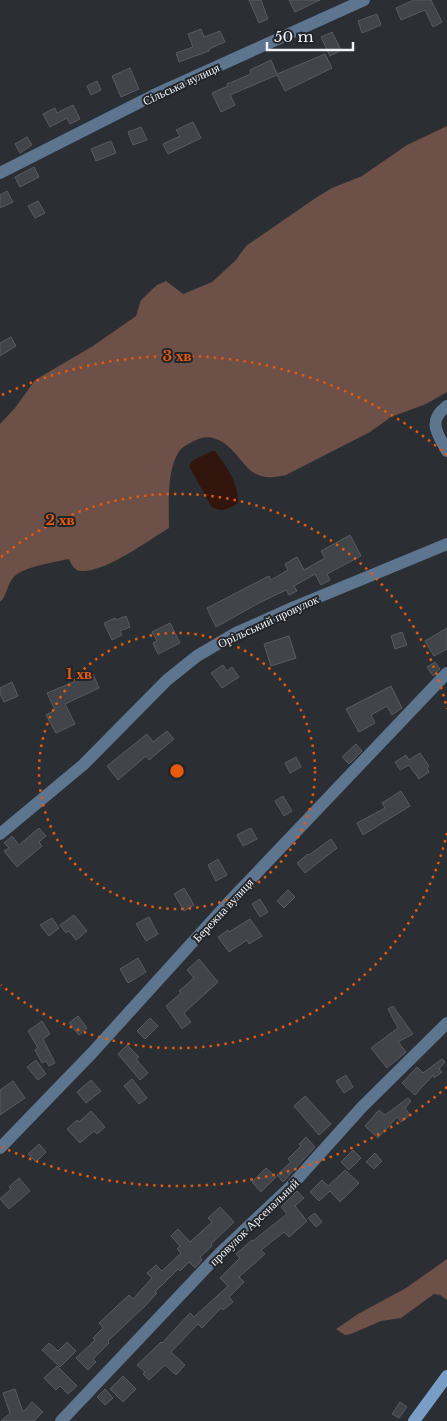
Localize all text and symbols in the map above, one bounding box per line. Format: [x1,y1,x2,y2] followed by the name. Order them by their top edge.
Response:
[267,20,353,52] scale bar
[274,27,314,46] text: 50 m
[140,59,222,108] street label: Сільська вулиця
[162,346,192,365] text: 3 хв
[45,510,75,529] text: 2 хв
[215,591,321,651] street label: Орільський провулок
[66,664,92,683] text: 1 хв
[168,762,186,780] centre of rings
[190,875,257,945] street label: Бережна вулиця
[206,1175,302,1269] street label: провулок Арсенальний

